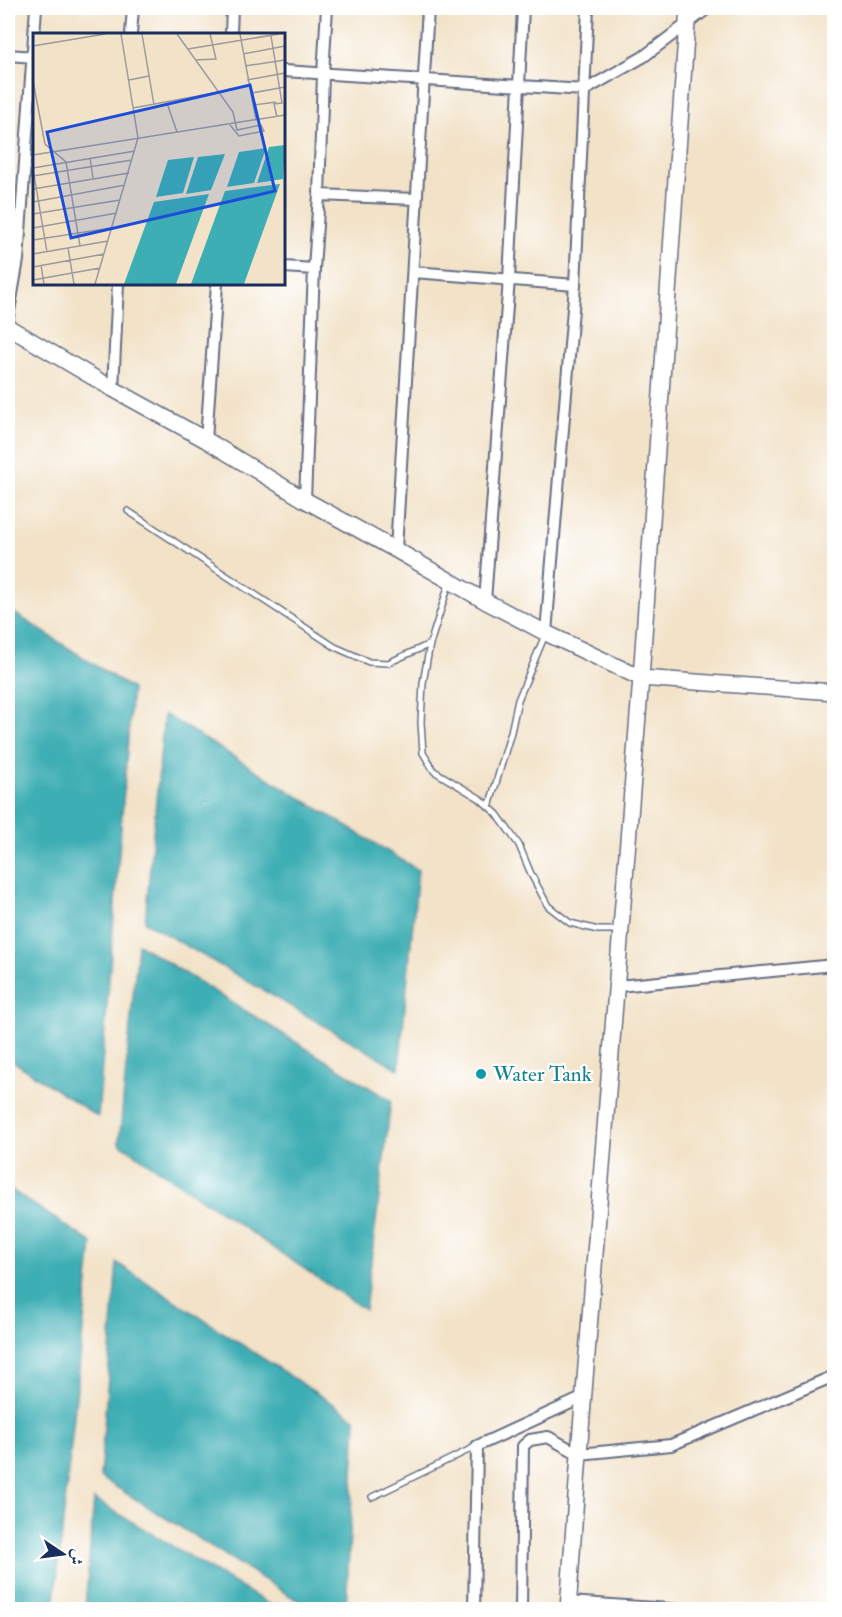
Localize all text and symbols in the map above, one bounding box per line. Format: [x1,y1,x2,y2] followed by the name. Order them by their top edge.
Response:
[33,33,285,285] inset map
[492,1061,592,1088] place label: Water Tank
[474,1067,488,1081] marker: Water Tank
[33,1524,93,1584] north arrow
[65,1547,88,1567] text: ش

